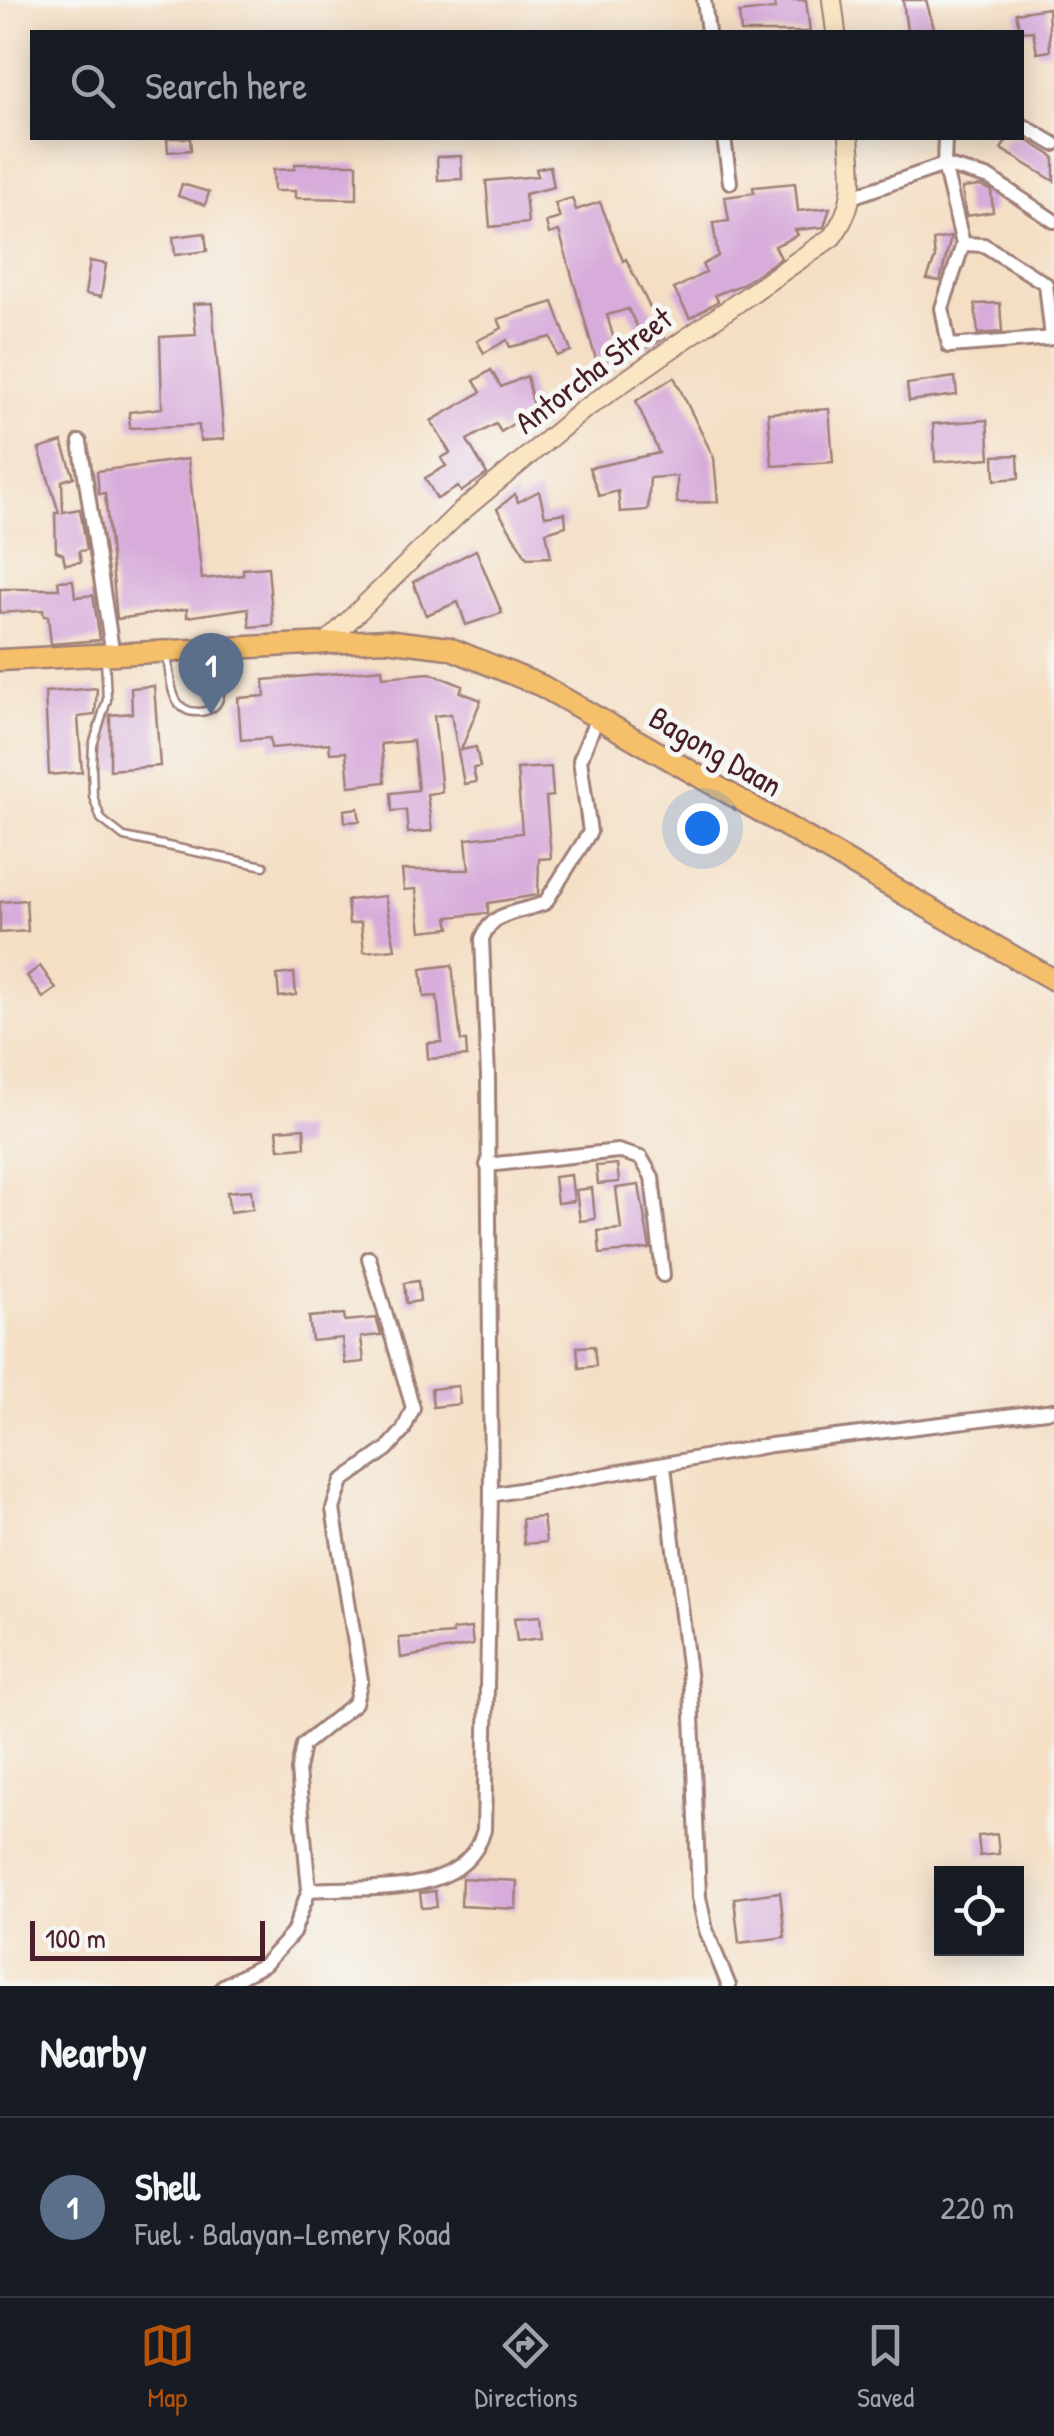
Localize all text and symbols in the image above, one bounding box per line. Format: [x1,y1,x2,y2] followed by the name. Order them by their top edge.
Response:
[30,30,1024,140] search box
[65,58,120,113] icon: search
[145,59,307,111] text: Search here
[506,296,681,443] street label: Antorcha Street
[178,632,244,715] pin: 1
[642,696,790,806] street label: Bagong Daan
[677,803,728,854] your location
[934,1866,1024,1956] map controls
[934,1866,1024,1956] button: locate
[30,1916,265,1960] scale bar
[45,1919,106,1957] text: 100 m
[40,2023,147,2080] text: Nearby
[135,2160,200,2212] text: Shell
[67,2186,78,2229] text: 1
[941,2186,1014,2229] text: 220 m
[135,2212,450,2255] text: Fuel · Balayan-Lemery Road
[140,2318,195,2416] tab: Map
[474,2318,577,2416] tab: Directions
[857,2318,914,2416] tab: Saved

